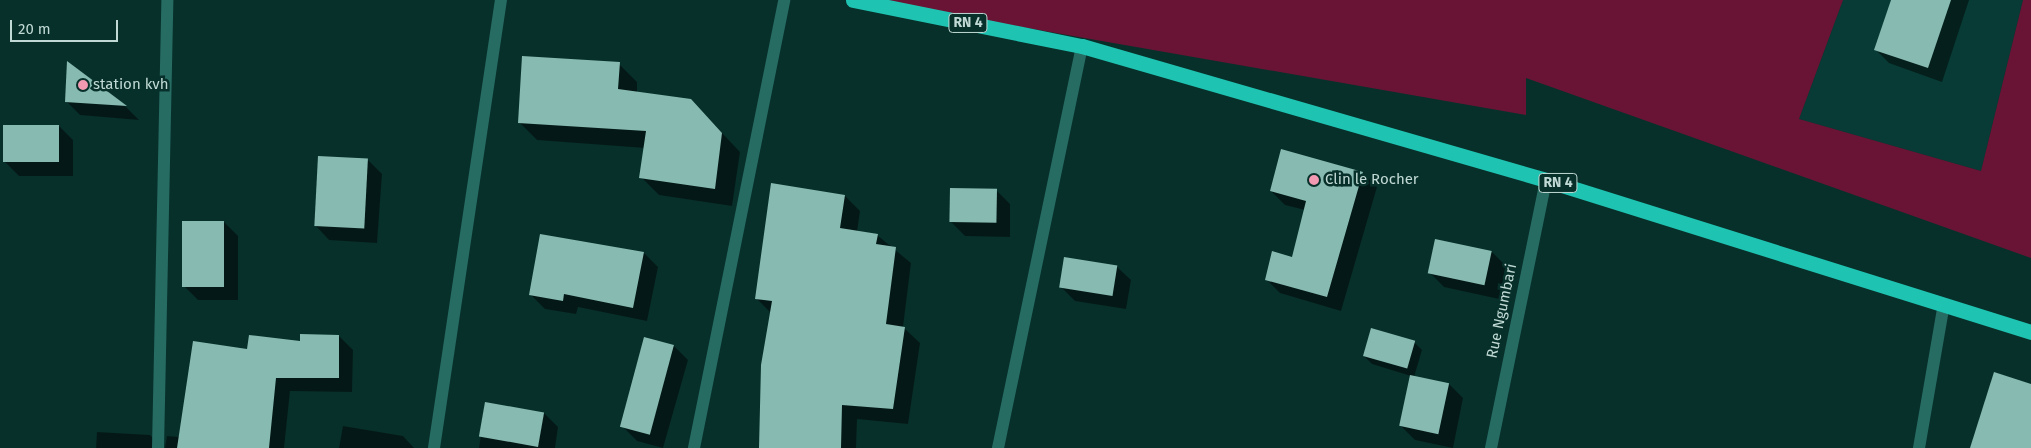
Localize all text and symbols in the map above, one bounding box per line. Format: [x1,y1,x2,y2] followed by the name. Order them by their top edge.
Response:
[12,10,120,42] scale bar
[948,12,988,34] road number: RN 4
[18,20,51,38] text: 20 m
[93,76,168,94] place label: station kvh
[77,79,89,91] marker: station kvh
[1325,171,1419,189] place label: Clin le Rocher
[1538,172,1578,194] road number: RN 4
[1307,173,1321,187] marker: Clin le Rocher
[1483,262,1521,360] street label: Rue Ngumbari

